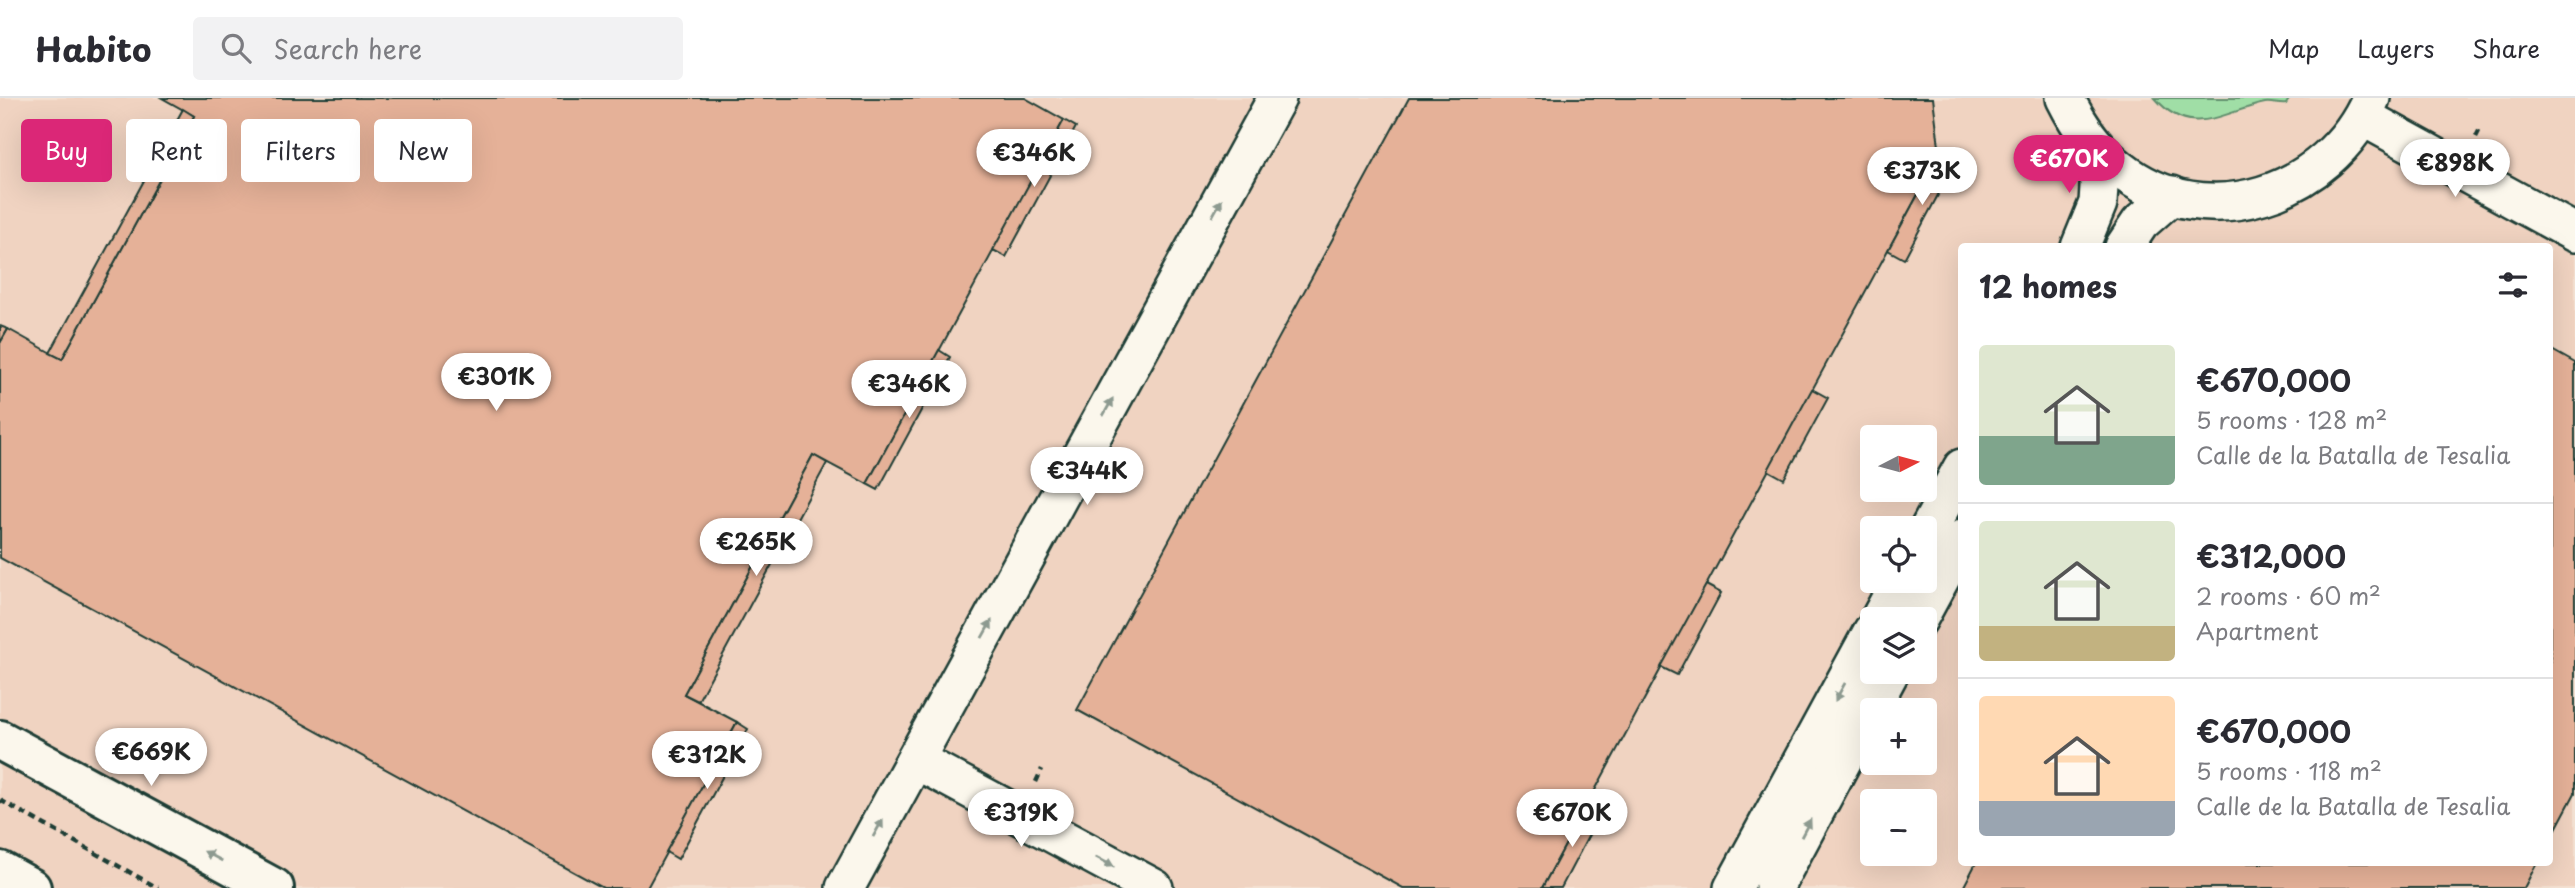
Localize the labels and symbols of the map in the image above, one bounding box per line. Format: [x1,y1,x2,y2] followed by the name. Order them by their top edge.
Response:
[985,130,1083,189] pin: €346K
[2020,136,2118,195] pin: €670K
[2406,140,2504,199] pin: €898K
[1873,148,1971,207] pin: €373K
[1211,198,1223,217] one-way arrow
[447,354,545,413] pin: €301K
[860,360,958,420] pin: €346K
[1102,398,1114,417] one-way arrow
[1860,425,1937,502] north arrow
[1038,448,1136,507] pin: €344K
[707,518,805,578] pin: €265K
[981,619,993,638] one-way arrow
[1834,682,1846,702] one-way arrow
[102,728,200,788] pin: €669K
[658,732,756,791] pin: €312K
[972,790,1070,849] pin: €319K
[1523,790,1621,849] pin: €670K
[872,818,884,838] one-way arrow
[1801,818,1812,838] one-way arrow
[203,850,223,862] one-way arrow
[1096,856,1115,868] one-way arrow

